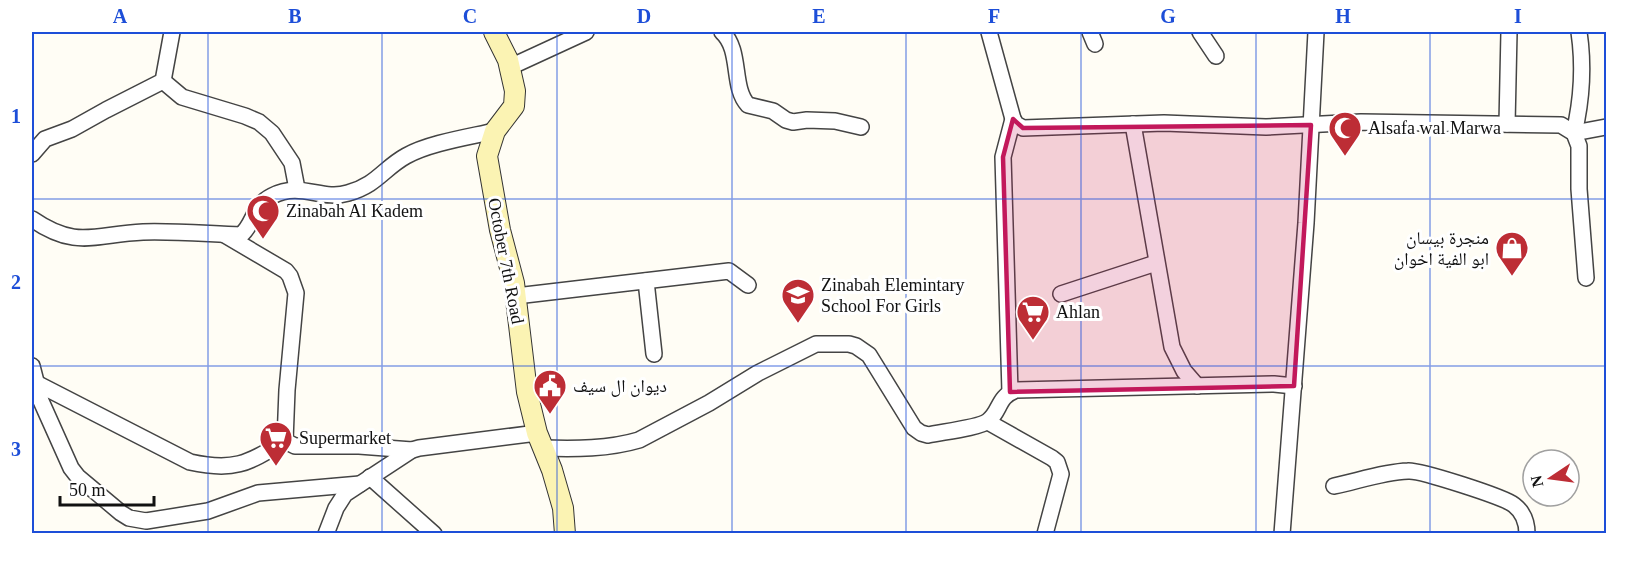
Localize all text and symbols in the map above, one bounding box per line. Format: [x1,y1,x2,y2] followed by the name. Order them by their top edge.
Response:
[113,5,128,27] text: A
[288,5,302,27] text: B
[463,5,477,27] text: C
[637,5,651,27] text: D
[812,5,826,27] text: E
[988,5,1000,27] text: F
[1160,5,1176,27] text: G
[1335,5,1351,27] text: H
[1514,5,1522,27] text: I
[11,105,21,127] text: 1
[1327,110,1363,157] mosque icon: Alsafa wal Marwa
[1368,118,1501,138] place label: Alsafa wal Marwa
[245,193,281,240] mosque icon: Zinabah Al Kadem
[484,196,528,326] street label: October 7th Road
[286,201,423,221] place label: Zinabah Al Kadem
[1394,228,1489,270] place label: منجرة بيسان ابو الفية اخوان
[1494,230,1530,277] shop icon: منجرة بيسان ابو الفية اخوان
[11,271,21,293] text: 2
[821,275,964,316] place label: Zinabah Elemintary School For Girls
[780,277,816,324] school or university icon: Zinabah Elemintary School For Girls
[1015,294,1051,341] supermarket icon: Ahlan
[1056,302,1100,322] place label: Ahlan
[532,368,568,415] public building icon: ديوان ال سيف
[573,376,667,397] place label: ديوان ال سيف
[258,420,294,467] supermarket icon: Supermarket
[299,428,391,448] place label: Supermarket
[11,438,21,460] text: 3
[1521,448,1581,508] north arrow
[60,469,154,507] scale bar
[1527,473,1546,489] text: N
[69,480,106,500] text: 50 m

